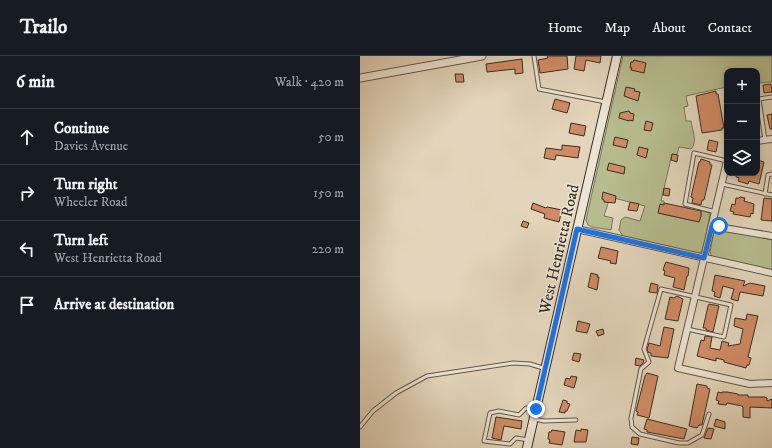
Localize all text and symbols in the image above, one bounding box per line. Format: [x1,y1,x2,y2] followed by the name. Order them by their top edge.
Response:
[20,16,67,39] text: Trailo
[548,19,582,37] text: Home
[604,19,630,37] text: Map
[652,19,686,37] text: About
[708,19,752,37] text: Contact
[724,68,760,176] map controls
[724,68,760,104] button: +
[16,71,55,93] text: 6 min
[275,74,344,90] text: Walk · 420 m
[724,104,760,140] button: −
[54,119,109,138] text: Continue
[16,126,38,148] icon: ahead
[318,129,344,145] text: 50 m
[54,138,128,154] text: Davies Avenue
[724,140,760,176] button: layers
[54,175,117,194] text: Turn right
[16,182,38,204] icon: right
[534,182,584,317] street label: West Henrietta Road
[313,185,344,201] text: 150 m
[54,194,128,210] text: Wheeler Road
[710,217,728,235] route start
[54,231,108,250] text: Turn left
[16,238,38,260] icon: left
[312,241,344,257] text: 220 m
[54,250,162,266] text: West Henrietta Road
[16,294,38,316] icon: arrive
[54,295,174,314] text: Arrive at destination
[527,400,545,418] route end

